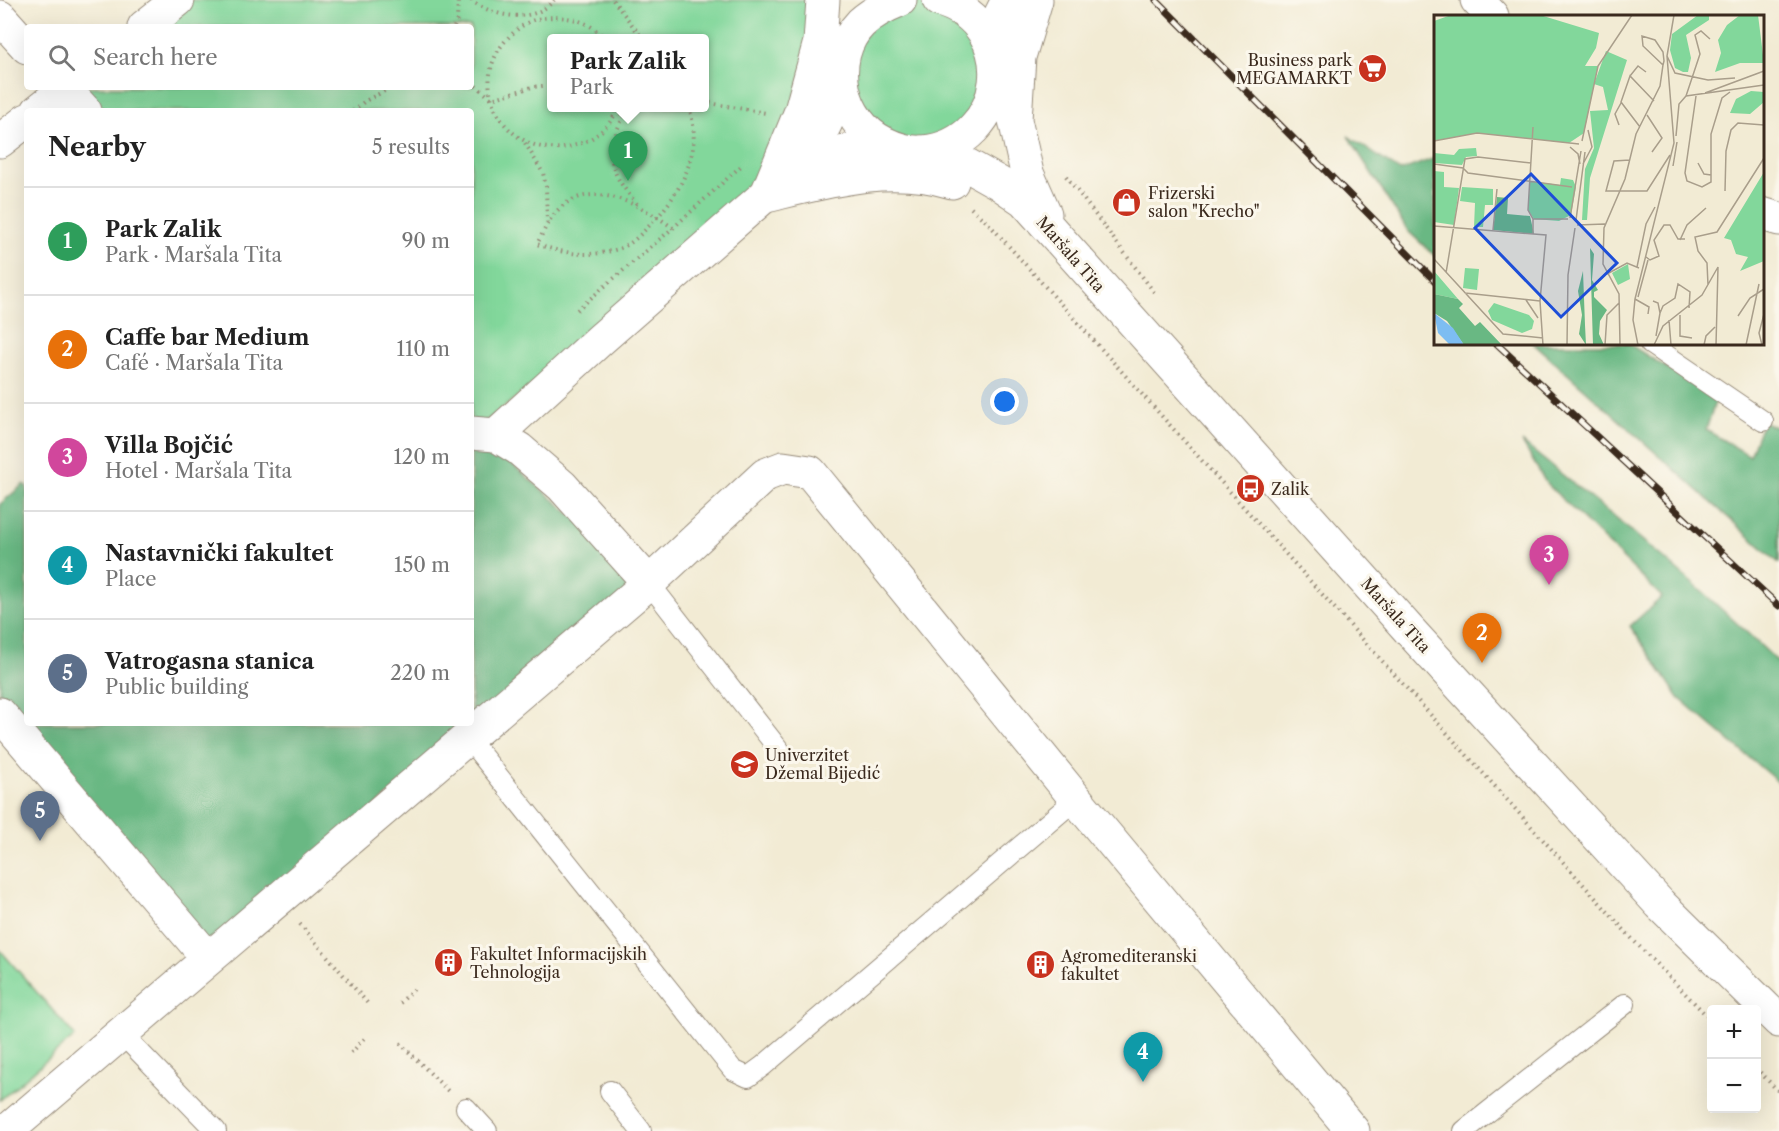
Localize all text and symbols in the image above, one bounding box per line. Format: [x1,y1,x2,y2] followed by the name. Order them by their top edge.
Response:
[1434,15,1764,345] inset map
[24,24,474,90] search box
[547,34,709,112] popup
[45,41,78,74] icon: search
[93,44,218,71] text: Search here
[570,48,686,75] text: Park Zalik
[1236,50,1353,88] place label: Business park MEGAMARKT
[1357,53,1389,85] supermarket icon: Business park MEGAMARKT
[570,75,613,99] text: Park
[48,131,146,163] text: Nearby
[608,132,648,181] pin: 1
[372,135,450,159] text: 5 results
[1148,183,1260,221] place label: Frizerski salon "Krecho"
[1111,186,1143,218] shop icon: Frizerski salon "Krecho"
[1033,212,1110,297] street label: Maršala Tita
[105,216,221,243] text: Park Zalik
[63,229,72,253] text: 1
[402,229,450,253] text: 90 m
[105,243,282,267] text: Park · Maršala Tita
[105,324,309,351] text: Caffe bar Medium
[62,337,73,361] text: 2
[397,337,450,361] text: 110 m
[105,351,283,375] text: Café · Maršala Tita
[990,387,1019,416] your location
[105,432,233,459] text: Villa Bojčić
[62,445,73,469] text: 3
[393,445,450,469] text: 120 m
[105,459,292,483] text: Hotel · Maršala Tita
[1234,473,1266,505] bus stop icon: Zalik
[1271,479,1310,499] place label: Zalik
[1530,536,1568,585] pin: 3
[105,540,333,567] text: Nastavnički fakultet
[62,553,73,577] text: 4
[394,553,450,577] text: 150 m
[105,567,156,591] text: Place
[1357,573,1435,657] street label: Maršala Tita
[1462,614,1502,663] pin: 2
[105,648,314,675] text: Vatrogasna stanica
[62,661,73,685] text: 5
[390,661,450,685] text: 220 m
[105,675,248,699] text: Public building
[765,745,880,783] place label: Univerzitet Džemal Bijedić
[728,748,760,780] school or university icon: Univerzitet Džemal Bijedić
[20,792,60,841] pin: 5
[470,944,647,982] place label: Fakultet Informacijskih Tehnologija
[1060,946,1197,984] place label: Agromediteranski fakultet
[433,947,465,979] building icon: Fakultet Informacijskih Tehnologija
[1024,949,1056,981] building icon: Agromediteranski fakultet
[1707,1005,1761,1113] map controls
[1707,1005,1761,1059] button: +
[1124,1032,1162,1082] pin: 4
[1707,1059,1761,1113] button: −

